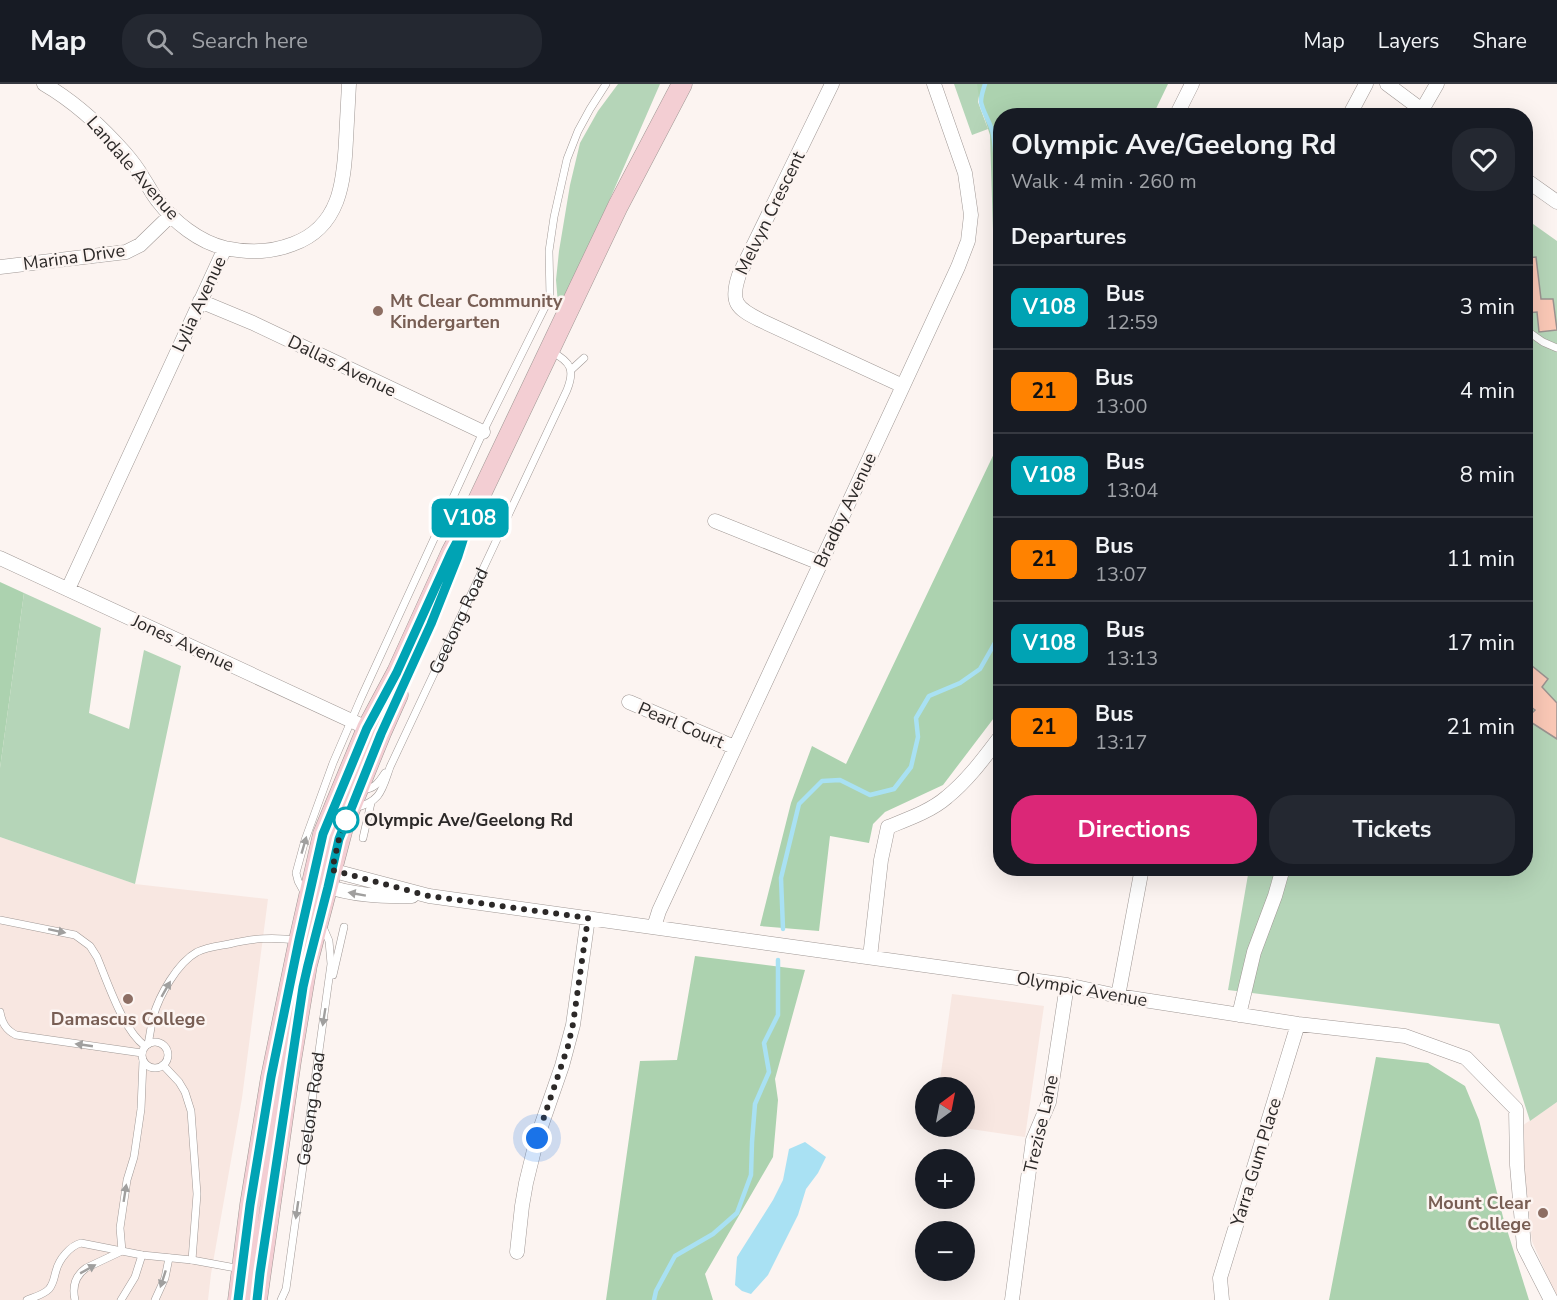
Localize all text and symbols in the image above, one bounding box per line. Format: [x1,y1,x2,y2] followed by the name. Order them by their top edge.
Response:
[122,14,542,68] search box
[30,22,86,60] text: Map
[143,25,176,58] icon: search
[191,26,308,56] text: Search here
[1303,27,1345,55] text: Map
[1378,27,1439,55] text: Layers
[1472,27,1527,55] text: Share
[81,111,185,225] street label: Landale Avenue
[1011,126,1336,164] text: Olympic Ave/Geelong Rd
[1452,128,1515,191] button: heart
[730,147,811,279] street label: Melvyn Crescent
[1011,168,1197,195] text: Walk · 4 min · 260 m
[1011,222,1126,252] text: Departures
[22,238,126,276] street label: Marina Drive
[166,252,232,356] street label: Lylia Avenue
[1106,279,1144,309] text: Bus
[390,289,563,334] place label: Mt Clear Community Kindergarten
[1460,292,1515,322] text: 3 min
[1023,293,1076,321] text: V108
[371,304,385,318] marker: Mt Clear Community Kindergarten
[1106,309,1158,336] text: 12:59
[284,329,400,403] street label: Dallas Avenue
[1095,363,1134,393] text: Bus
[1460,376,1515,406] text: 4 min
[1031,377,1057,405] text: 21
[1095,393,1148,420] text: 13:00
[1106,447,1144,477] text: Bus
[808,449,882,571] street label: Bradby Avenue
[1460,460,1515,490] text: 8 min
[1023,461,1076,489] text: V108
[1106,477,1158,504] text: 13:04
[428,498,512,538] line badge: V108
[444,504,496,532] text: V108
[1095,531,1134,561] text: Bus
[1447,544,1515,574] text: 11 min
[1031,545,1057,573] text: 21
[1095,561,1148,588] text: 13:07
[423,564,494,678] street label: Geelong Road
[127,608,238,677] street label: Jones Avenue
[1106,615,1144,645] text: Bus
[1447,628,1515,658] text: 17 min
[1023,629,1076,657] text: V108
[1106,645,1158,672] text: 13:13
[634,696,728,754] street label: Pearl Court
[1095,699,1134,729] text: Bus
[1447,712,1515,742] text: 21 min
[1031,713,1057,741] text: 21
[1095,729,1148,756] text: 13:17
[1011,795,1257,864] button: Directions
[1269,795,1515,864] button: Tickets
[333,807,359,833] marker: Olympic Ave/Geelong Rd
[364,808,573,832] place label: Olympic Ave/Geelong Rd
[300,836,309,854] one-way arrow
[348,889,367,898] one-way arrow
[48,927,67,936] one-way arrow
[1015,966,1149,1012] street label: Olympic Avenue
[160,981,171,997] one-way arrow
[121,992,135,1006] marker: Damascus College
[51,1007,205,1031] place label: Damascus College
[320,1008,329,1027] one-way arrow
[74,1040,93,1050] one-way arrow
[291,1050,331,1167] street label: Geelong Road
[1018,1073,1064,1175] street label: Trezise Lane
[915,1077,975,1137] north arrow
[915,1077,975,1281] map controls
[1225,1095,1287,1230] street label: Yarra Gum Place
[522,1123,552,1153] your location
[915,1149,975,1209] button: +
[121,1184,130,1203] one-way arrow
[1428,1191,1531,1236] place label: Mount Clear College
[293,1201,302,1220] one-way arrow
[1536,1206,1550,1220] marker: Mount Clear College
[915,1221,975,1281] button: −
[80,1264,97,1274] one-way arrow
[158,1270,167,1288] one-way arrow

